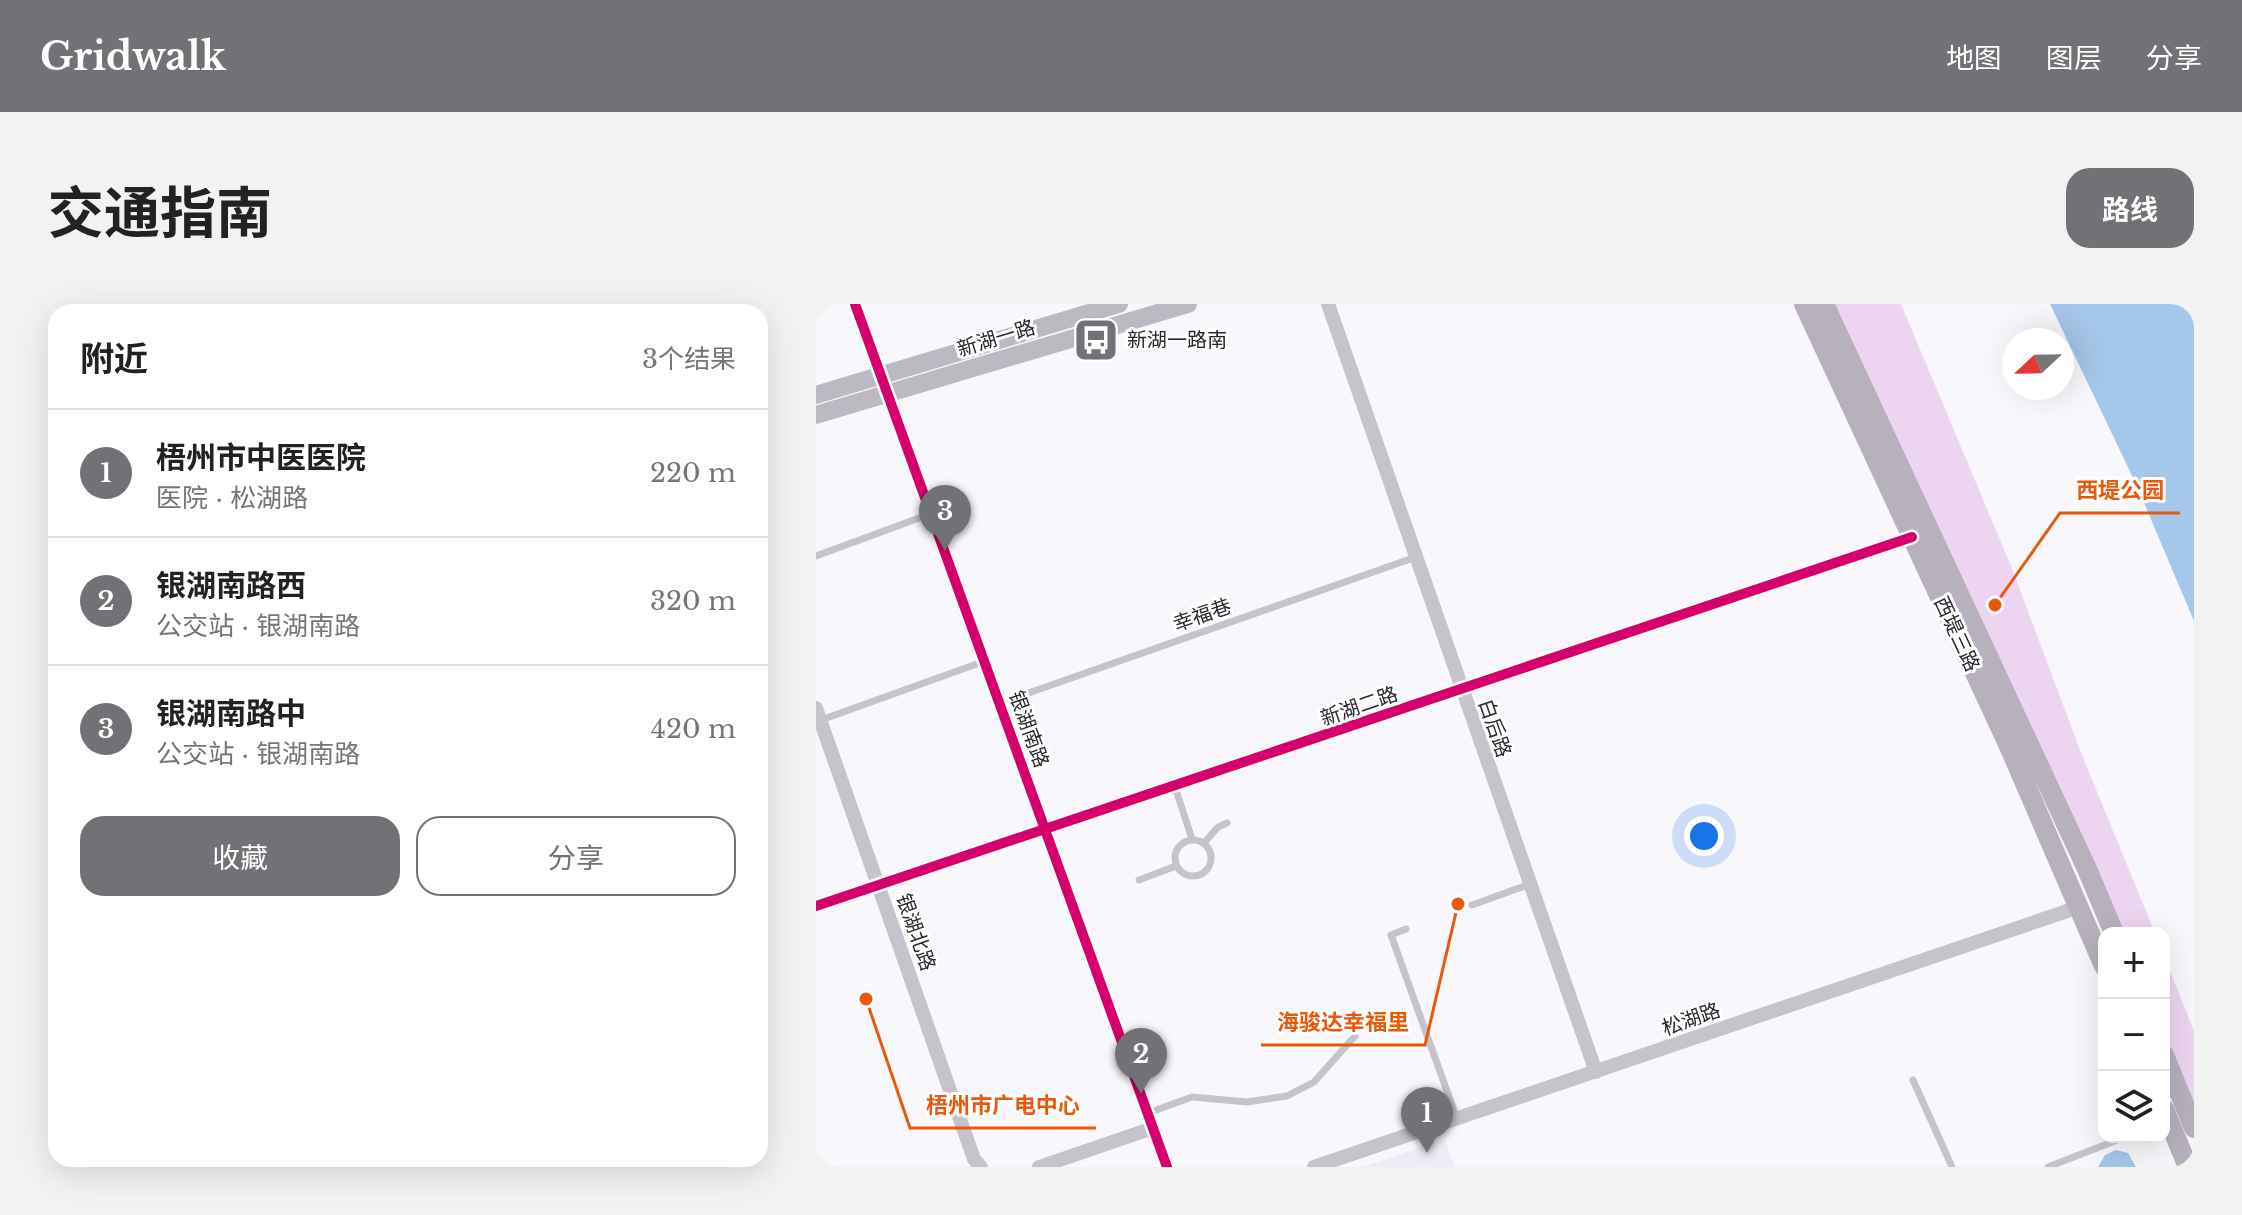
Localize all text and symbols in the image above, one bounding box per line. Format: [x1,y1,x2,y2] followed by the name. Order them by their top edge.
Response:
[40,33,226,80] text: Gridwalk
[1946,41,2002,76] text: 地图
[2046,41,2102,76] text: 图层
[2146,41,2202,76] text: 分享
[2066,168,2194,248] button: 路线
[48,179,272,248] text: 交通指南
[954,315,1038,361] street label: 新湖一路
[1072,316,1120,364] bus stop icon: 新湖一路南
[1127,328,1227,352] place label: 新湖一路南
[2002,328,2074,400] north arrow
[80,338,148,380] text: 附近
[642,343,736,375] text: 3个结果
[156,439,366,476] text: 梧州市中医医院
[100,457,112,489] text: 1
[650,457,736,489] text: 220 m
[2060,467,2180,513] callout: 西堤公园
[2076,477,2164,504] text: 西堤公园
[156,482,308,514] text: 医院 · 松湖路
[919,485,971,551] pin: 3
[156,567,306,604] text: 银湖南路西
[98,585,114,617] text: 2
[650,585,736,617] text: 320 m
[1929,593,1985,675] street label: 西堤三路
[1170,594,1234,636] street label: 幸福巷
[156,610,360,642] text: 公交站 · 银湖南路
[1317,682,1401,730] street label: 新湖二路
[1004,687,1054,771] street label: 银湖南路
[156,695,306,732] text: 银湖南路中
[1474,696,1516,760] street label: 白后路
[98,713,114,745] text: 3
[651,713,736,745] text: 420 m
[156,738,360,770] text: 公交站 · 银湖南路
[80,816,400,896] button: 收藏
[416,816,736,896] button: 分享
[1684,816,1724,856] your location
[892,890,940,974] street label: 银湖北路
[2098,927,2170,1143] map controls
[2098,927,2170,999] button: +
[1659,998,1723,1040] street label: 松湖路
[1261,999,1425,1045] callout: 海骏达幸福里
[2098,999,2170,1071] button: −
[1277,1009,1409,1036] text: 海骏达幸福里
[1115,1028,1167,1094] pin: 2
[2098,1071,2170,1143] button: layers
[910,1082,1096,1128] callout: 梧州市广电中心
[1401,1087,1453,1153] pin: 1
[926,1092,1080,1119] text: 梧州市广电中心

